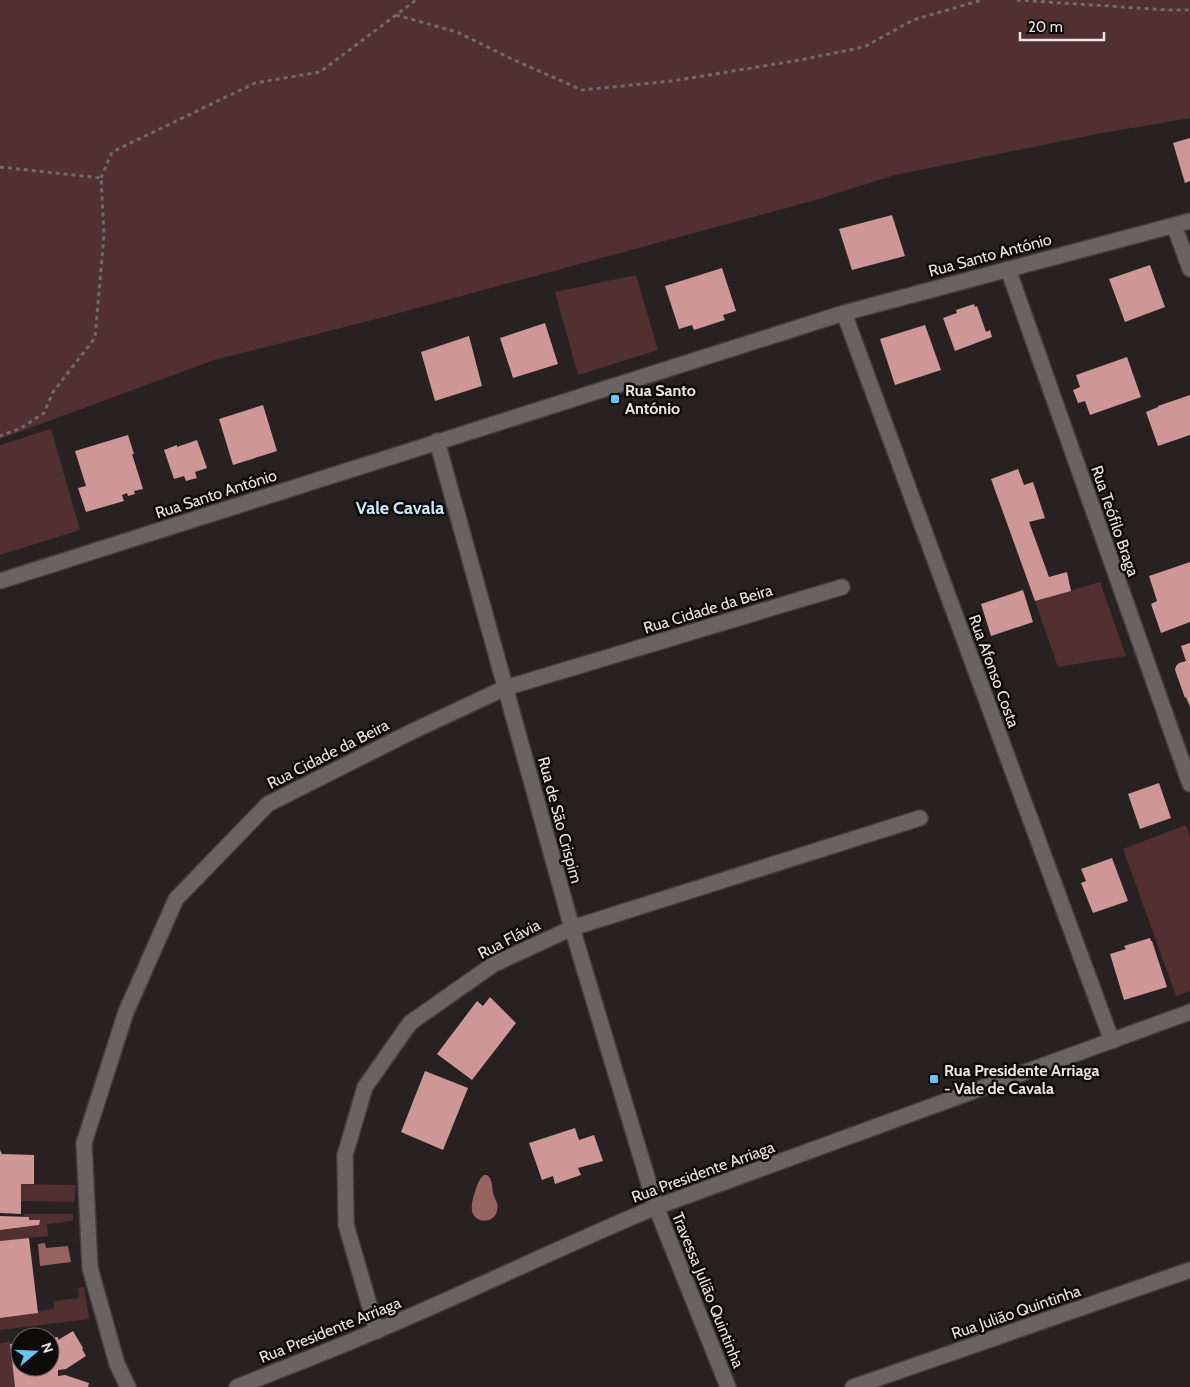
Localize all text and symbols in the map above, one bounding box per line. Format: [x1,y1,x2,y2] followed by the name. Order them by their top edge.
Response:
[1020,10,1104,42] scale bar
[1028,18,1063,36] text: 20 m
[926,229,1054,281] street label: Rua Santo António
[625,381,696,418] place label: Rua Santo António
[609,393,621,405] marker: Rua Santo António
[1087,463,1143,579] street label: Rua Teófilo Braga
[153,465,279,523] street label: Rua Santo António
[356,497,444,519] district label: Vale Cavala
[641,580,775,638] street label: Rua Cidade da Beira
[965,612,1023,730] street label: Rua Afonso Costa
[264,715,392,793] street label: Rua Cidade da Beira
[534,755,586,885] street label: Rua de São Crispim
[475,915,544,963] street label: Rua Flávia
[944,1061,1099,1098] place label: Rua Presidente Arriaga - Vale de Cavala
[928,1073,940,1085] marker: Rua Presidente Arriaga - Vale de Cavala
[629,1137,777,1207] street label: Rua Presidente Arriaga
[668,1209,748,1371] street label: Travessa Julião Quintinha
[949,1281,1083,1343] street label: Rua Julião Quintinha
[256,1293,404,1367] street label: Rua Presidente Arriaga
[10,1327,60,1377] north arrow
[37,1340,57,1355] text: N

